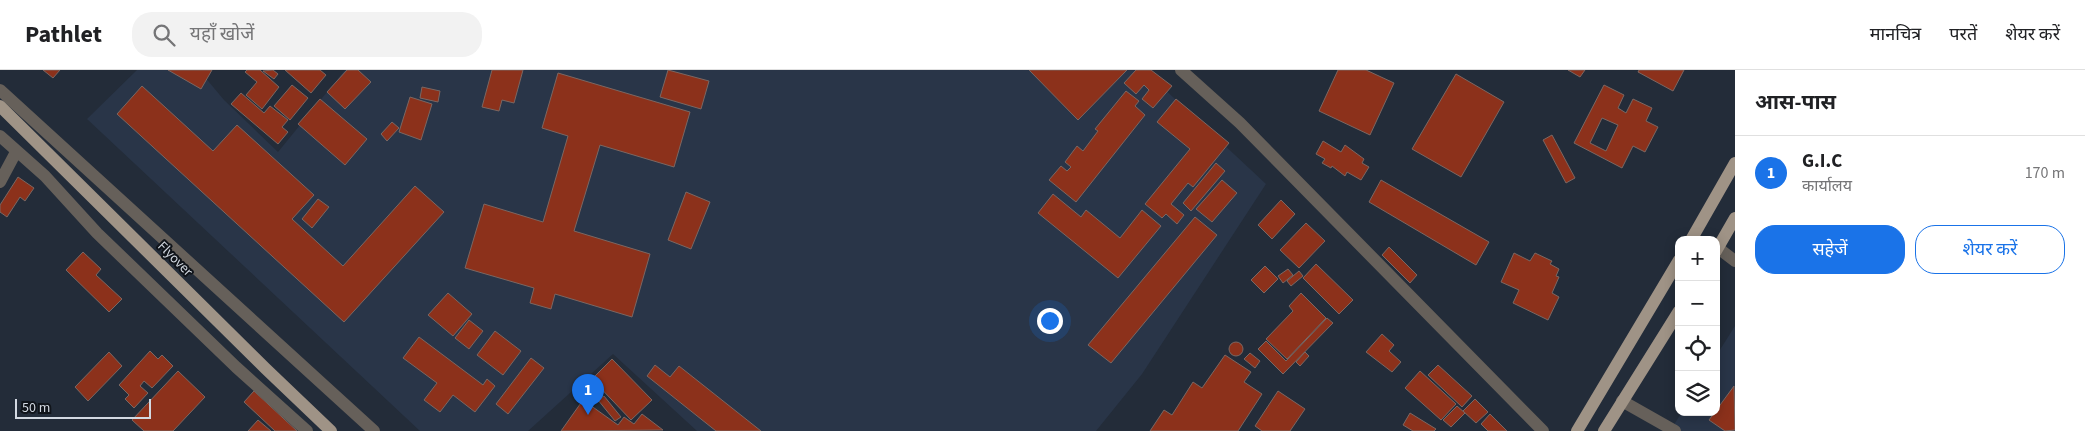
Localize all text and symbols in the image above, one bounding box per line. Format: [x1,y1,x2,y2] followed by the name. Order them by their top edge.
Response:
[132,12,482,57] search box
[25,17,102,52] text: Pathlet
[150,21,178,49] icon: search
[190,21,254,48] text: यहाँ खोजें
[1870,22,1921,47] text: मानचित्र
[1949,22,1977,47] text: परतें
[2005,22,2060,47] text: शेयर करें
[1755,87,1836,117] text: आस-पास
[1802,148,1842,175] text: G.I.C
[1767,162,1775,184] text: 1
[2025,162,2065,184] text: 170 m
[1802,175,1852,197] text: कार्यालय
[1755,225,1905,274] button: सहेजें
[1915,225,2065,274] button: शेयर करें
[1675,236,1720,416] map controls
[1675,236,1720,281] button: +
[153,237,197,281] street label: Flyover
[1675,281,1720,326] button: −
[1037,308,1063,334] your location
[1675,326,1720,371] button: locate
[1675,371,1720,416] button: layers
[572,374,604,415] pin: 1
[15,396,151,419] scale bar
[22,398,50,418] text: 50 m

